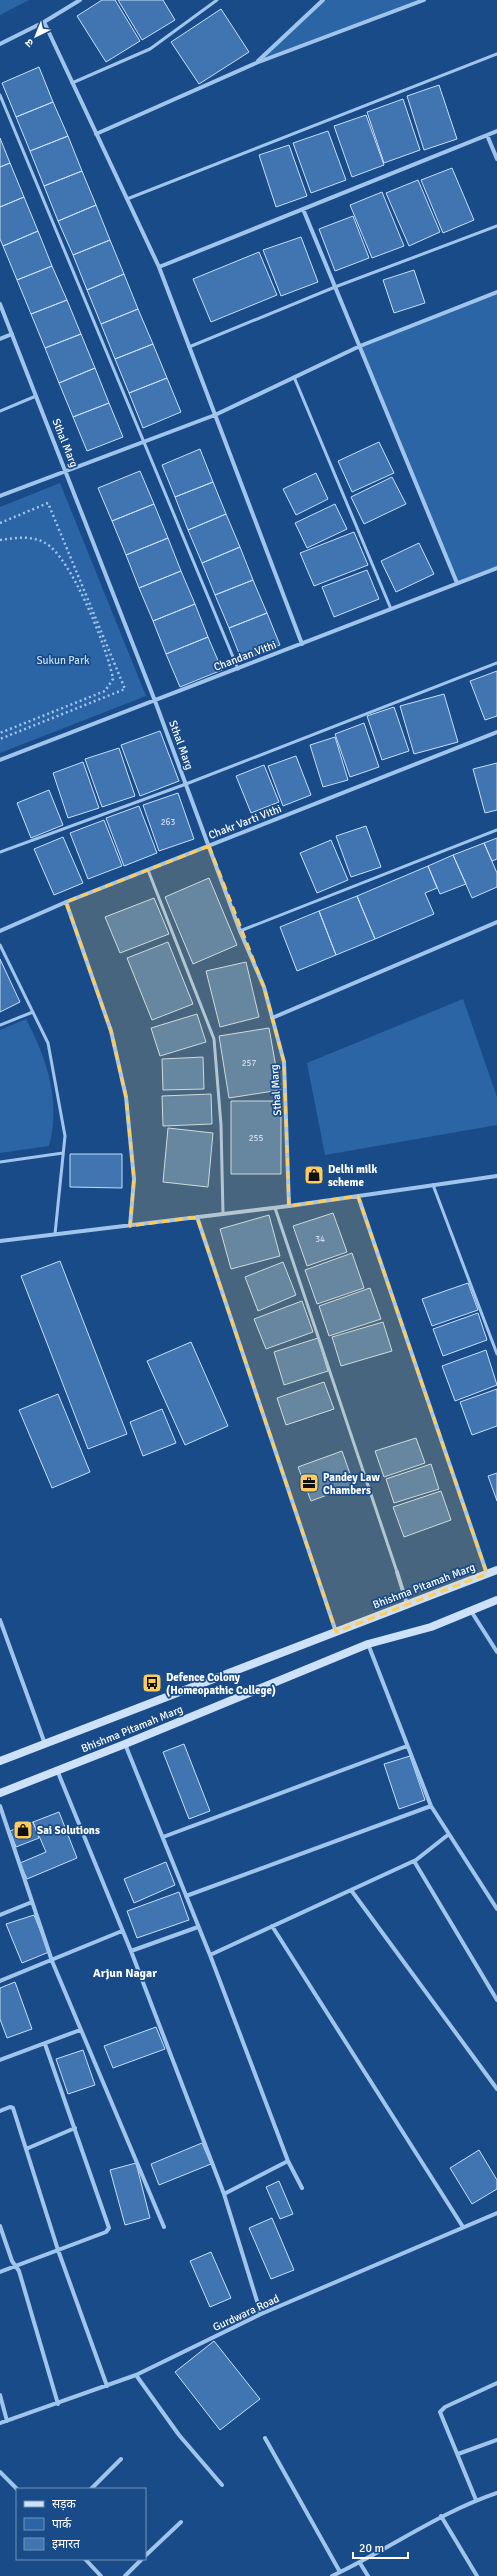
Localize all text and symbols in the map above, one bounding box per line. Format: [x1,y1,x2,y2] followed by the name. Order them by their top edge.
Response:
[16,16,56,56] north arrow
[22,36,36,50] text: उ
[49,417,81,469] street label: Sthal Marg
[212,638,278,674] street label: Chandan Vithi
[36,654,90,667] park label: Sukun Park
[166,719,196,772] street label: Sthal Marg
[207,802,283,842] street label: Chakr Varti Vithi
[161,817,175,828] house number: 263
[242,1058,256,1069] house number: 257
[268,1064,284,1116] street label: Sthal Marg
[249,1133,263,1144] house number: 255
[328,1163,378,1189] place label: Delhi milk scheme
[303,1164,325,1186] shop icon: Delhi milk scheme
[315,1234,325,1245] house number: 34
[323,1471,380,1497] place label: Pandey Law Chambers
[298,1472,320,1494] office icon: Pandey Law Chambers
[371,1560,477,1612] street label: Bhishma Pitamah Marg
[166,1671,276,1697] place label: Defence Colony (Homeopathic College)
[141,1672,163,1694] bus stop icon: Defence Colony (Homeopathic College)
[79,1703,185,1755] street label: Bhishma Pitamah Marg
[12,1819,34,1841] shop icon: Sai Solutions
[37,1824,100,1837] place label: Sai Solutions
[93,1966,157,1981] district label: Arjun Nagar
[211,2292,281,2334] street label: Gurdwara Road
[16,2488,146,2560] legend
[52,2497,77,2512] text: सड़क
[52,2517,72,2532] text: पार्क
[353,2534,408,2560] scale bar
[52,2537,81,2552] text: इमारत
[359,2541,384,2556] text: 20 m

